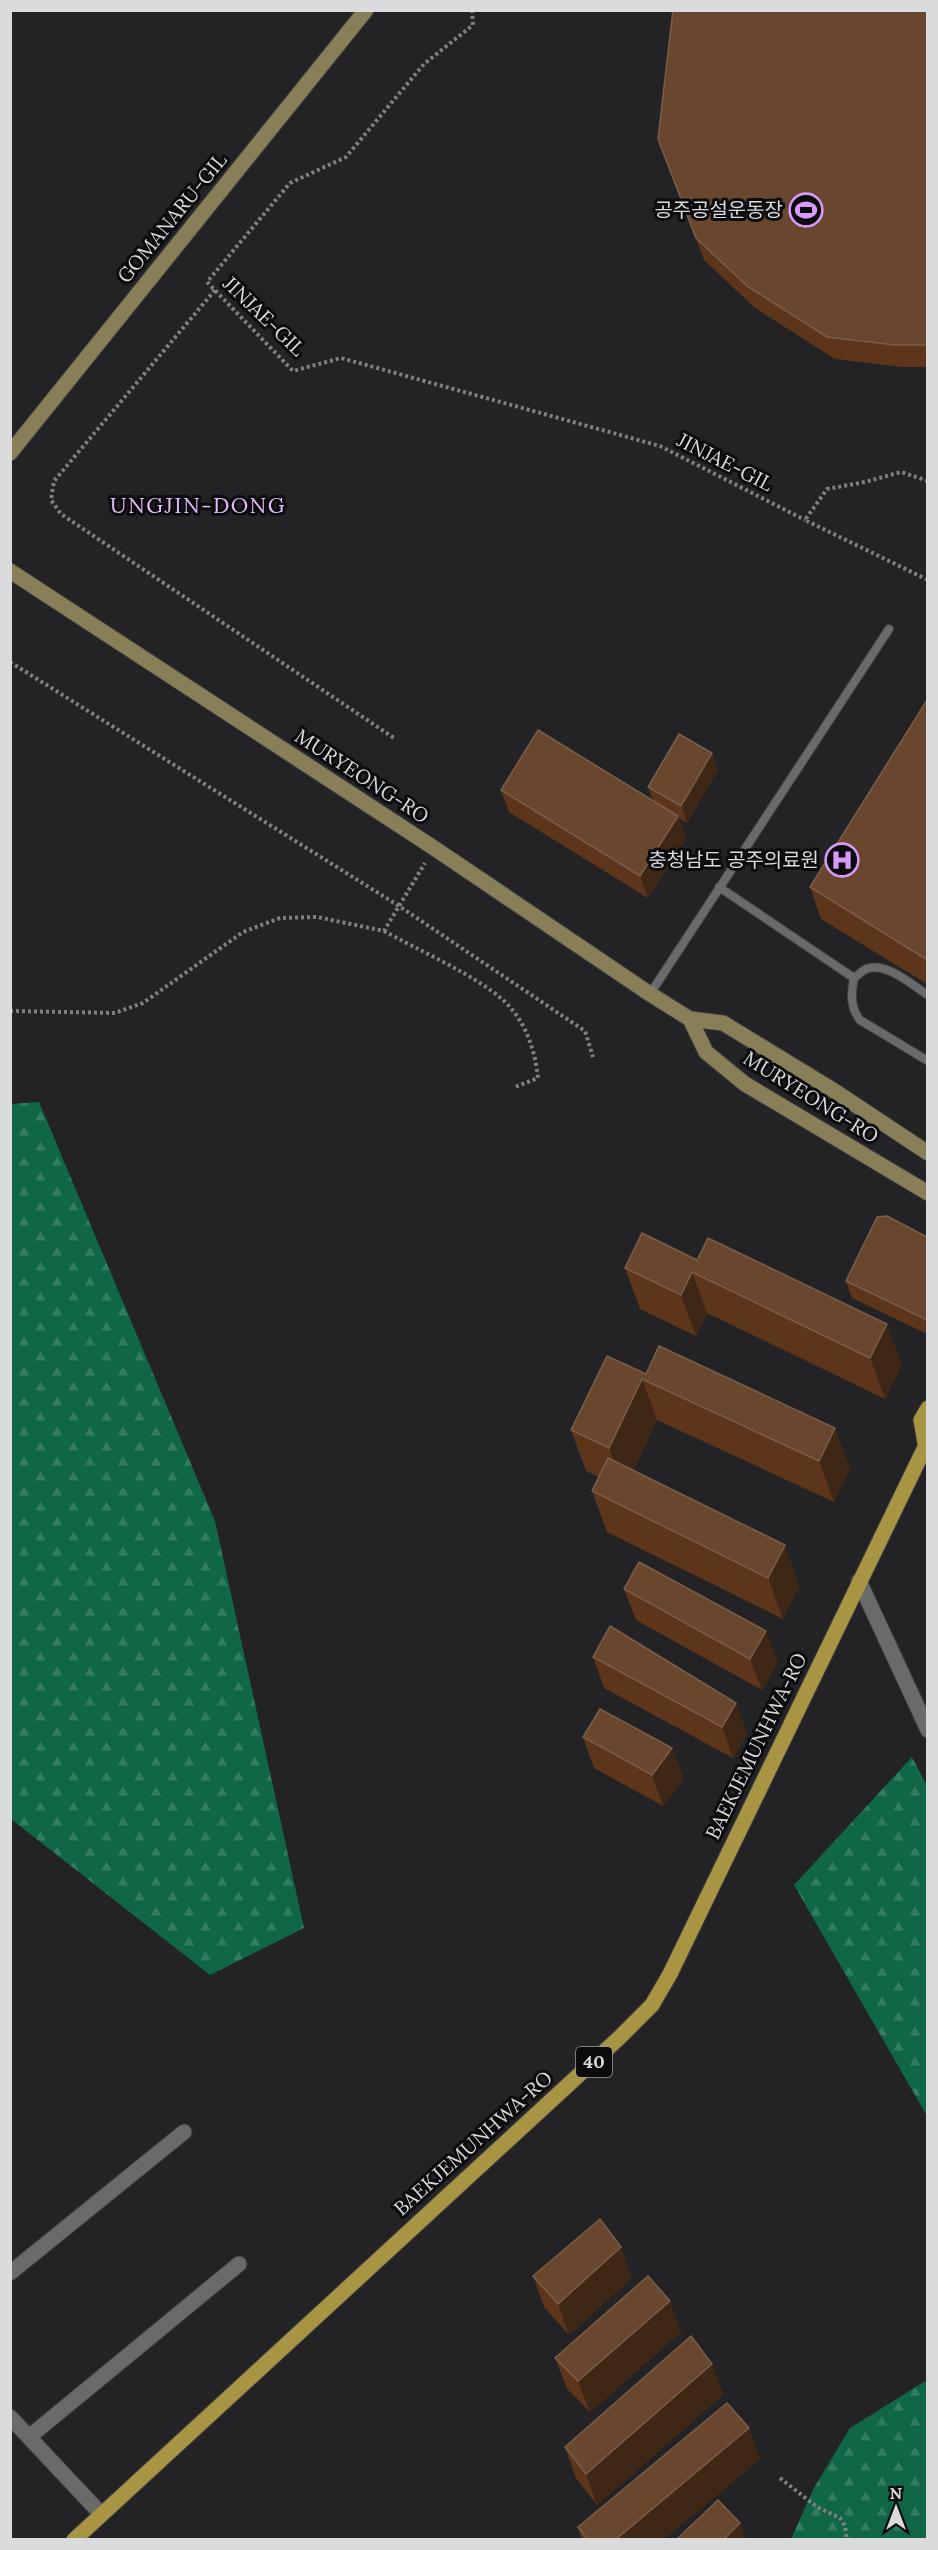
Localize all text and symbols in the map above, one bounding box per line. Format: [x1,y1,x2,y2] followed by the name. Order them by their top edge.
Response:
[112,147,232,288] street label: GOMANARU-GIL
[788,192,824,228] sports icon: 공주공설운동장
[654,197,783,222] place label: 공주공설운동장
[217,270,311,361] street label: JINJAE-GIL
[672,426,778,497] street label: JINJAE-GIL
[110,491,286,519] district label: UNGJIN-DONG
[291,723,434,828] street label: MURYEONG-RO
[824,842,860,878] hospital icon: 충청남도 공주의료원
[648,847,819,872] place label: 충청남도 공주의료원
[739,1045,884,1148] street label: MURYEONG-RO
[699,1648,812,1843] street label: BAEKJEMUNHWA-RO
[576,2047,612,2077] road number: 40
[388,2065,557,2220] street label: BAEKJEMUNHWA-RO
[866,2478,926,2538] north arrow
[890,2483,902,2503] text: N

